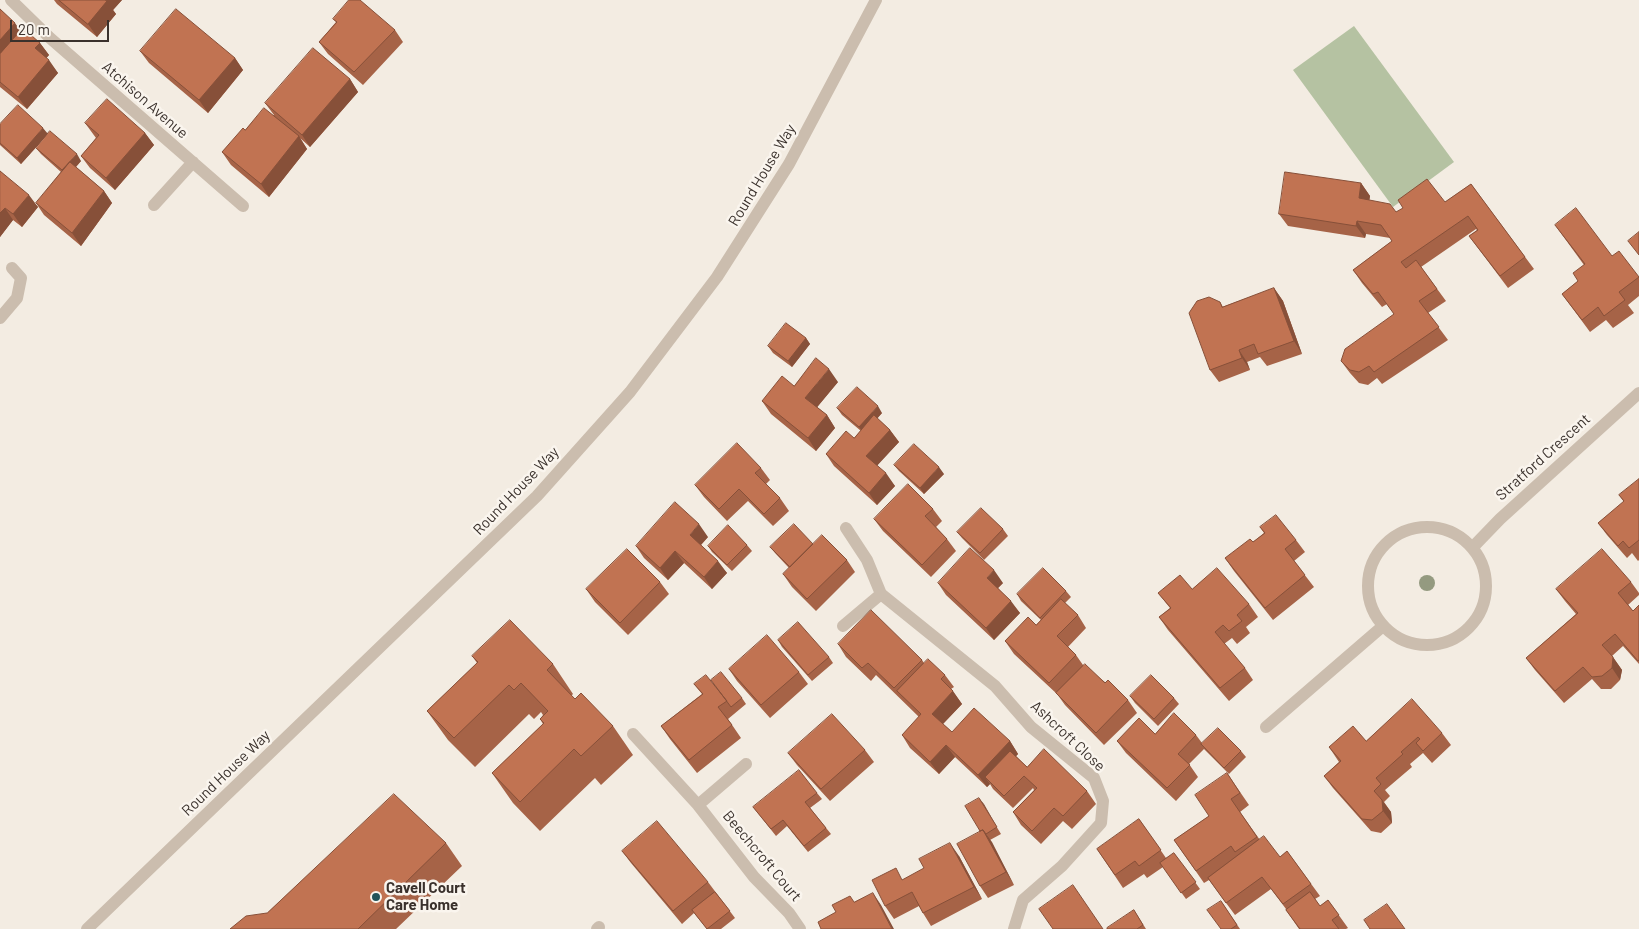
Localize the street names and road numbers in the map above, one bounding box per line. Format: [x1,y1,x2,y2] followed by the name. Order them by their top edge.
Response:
[98,58,192,142] street label: Atchison Avenue
[724,121,800,229] street label: Round House Way
[1492,410,1594,504] street label: Stratford Crescent
[469,443,563,539] street label: Round House Way
[1027,697,1109,775] street label: Ashcroft Close
[178,726,274,820] street label: Round House Way
[719,807,805,905] street label: Beechcroft Court

